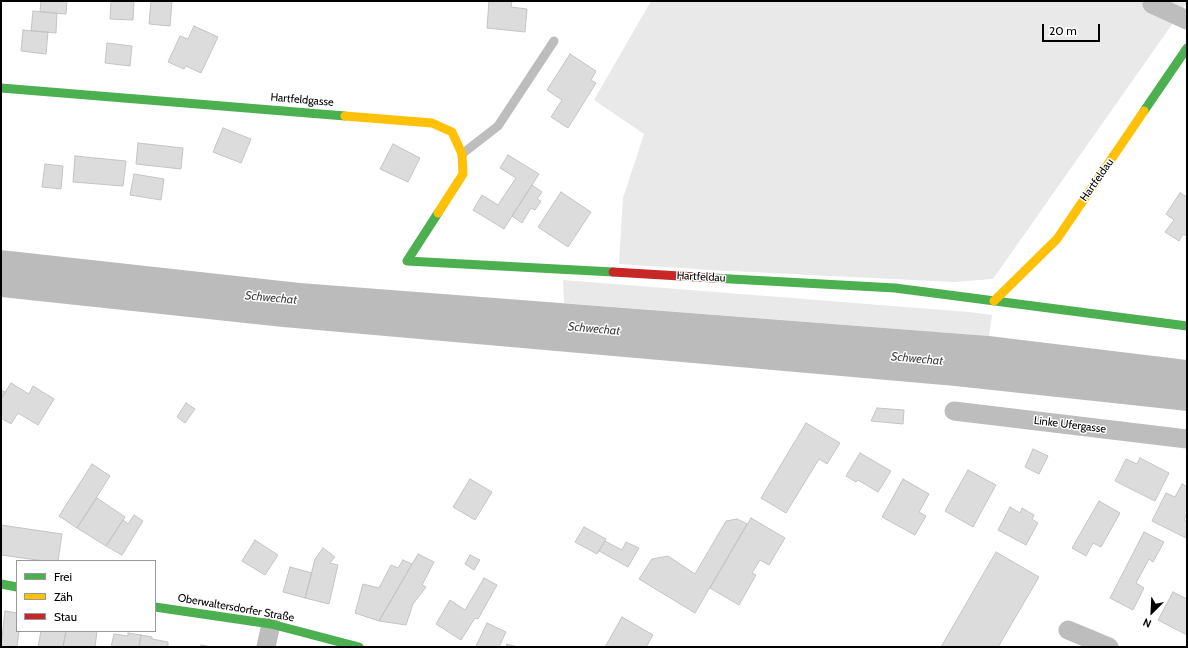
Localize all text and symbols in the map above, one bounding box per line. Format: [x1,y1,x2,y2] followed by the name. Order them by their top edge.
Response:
[1044,16,1102,42] scale bar
[1049,23,1077,38] text: 20 m
[270,91,334,109] street label: Hartfeldgasse
[1078,156,1116,204] street label: Hartfeldau
[676,269,726,285] street label: Hartfeldau
[244,289,298,307] water label: Schwechat
[567,320,621,338] water label: Schwechat
[890,350,944,368] water label: Schwechat
[1033,414,1107,436] street label: Linke Ufergasse
[16,560,156,632] legend
[54,569,72,584] text: Frei
[54,589,73,604] text: Zäh
[177,591,295,625] street label: Oberwaltersdorfer Straße
[1132,592,1172,632] north arrow
[54,609,77,624] text: Stau
[1141,615,1154,631] text: N

